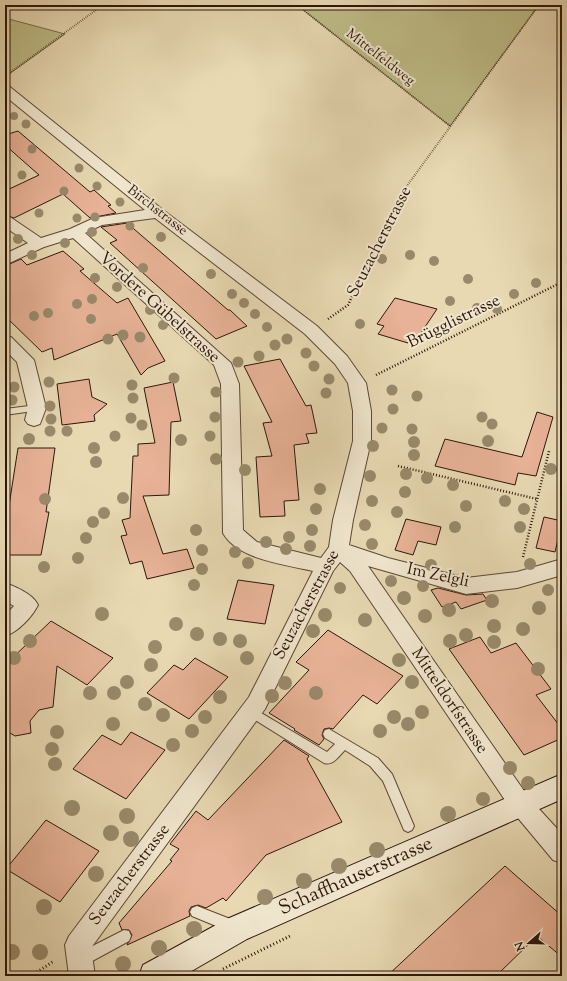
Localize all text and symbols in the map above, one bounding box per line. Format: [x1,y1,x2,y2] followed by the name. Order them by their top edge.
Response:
[341,25,419,91] street label: Mittelfeldweg
[122,181,192,241] street label: Birchstrasse
[342,182,418,302] street label: Seuzacherstrasse
[93,247,225,369] street label: Vordere Gübelstrasse
[403,289,505,355] street label: Brügglistrasse
[268,546,346,664] street label: Seuzacherstrasse
[405,558,472,594] street label: Im Zelgli
[405,643,493,759] street label: Mitteldorfstrasse
[84,819,176,931] street label: Seuzacherstrasse
[274,830,438,924] street label: Schaffhauserstrasse
[509,923,549,963] north arrow
[511,939,530,954] text: N

